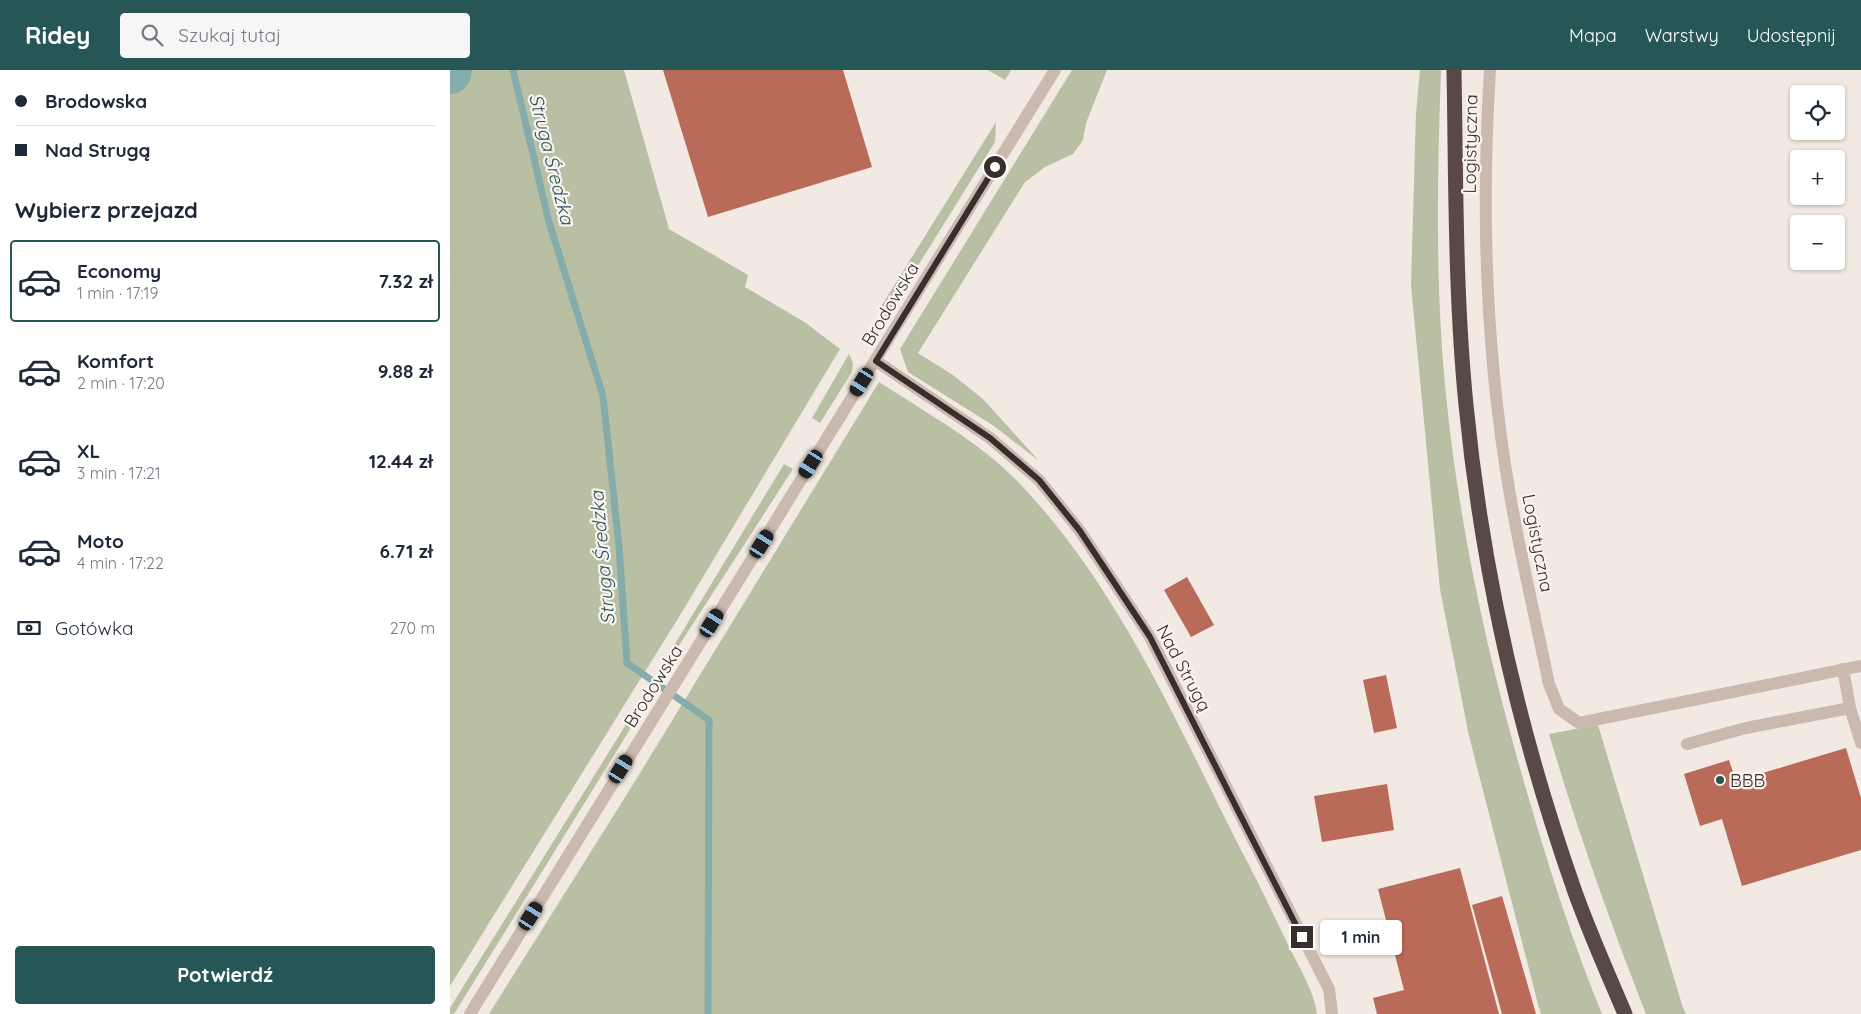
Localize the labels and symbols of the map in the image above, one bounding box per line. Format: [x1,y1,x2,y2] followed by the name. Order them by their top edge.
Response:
[524,91,580,228] water label: Struga Średzka
[1458,94,1482,194] street label: Logistyczna
[984,156,1006,178] route start
[856,258,924,350] street label: Brodowska
[847,365,876,399] car
[796,447,825,481] car
[584,489,620,626] water label: Struga Średzka
[1517,492,1559,594] street label: Logistyczna
[747,527,776,561] car
[697,606,726,640] car
[1152,621,1217,715] street label: Nad Strugą
[619,640,687,732] street label: Brodowska
[606,752,635,786] car
[1730,769,1765,792] place label: BBB
[1714,774,1726,786] marker: BBB
[516,899,545,933] car
[1320,920,1402,954] callout: 1 min
[1291,926,1313,948] route end

